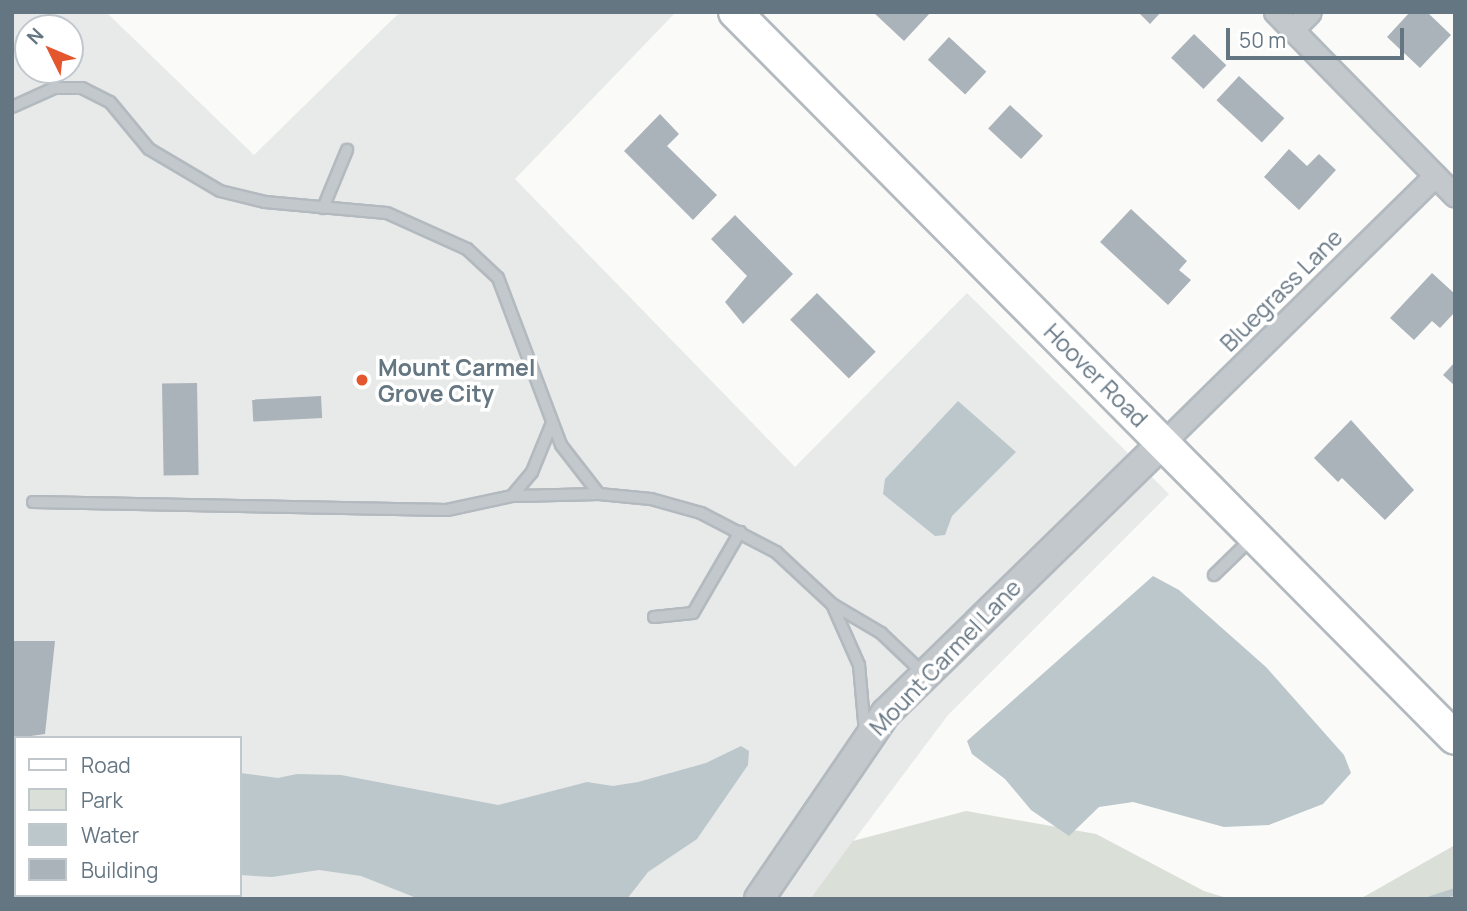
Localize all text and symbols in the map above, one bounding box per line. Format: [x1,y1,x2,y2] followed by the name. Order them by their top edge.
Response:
[14,14,84,84] north arrow
[1229,14,1408,58] scale bar
[21,22,49,50] text: N
[1239,26,1286,54] text: 50 m
[1214,223,1348,357] street label: Bluegrass Lane
[1039,318,1153,432] street label: Hoover Road
[378,353,535,407] place label: Mount Carmel Grove City
[352,370,372,390] marker: Mount Carmel Grove City
[864,573,1026,741] street label: Mount Carmel Lane
[14,736,242,897] legend
[81,751,131,779] text: Road
[81,786,123,814] text: Park
[81,821,139,849] text: Water
[81,856,158,884] text: Building

